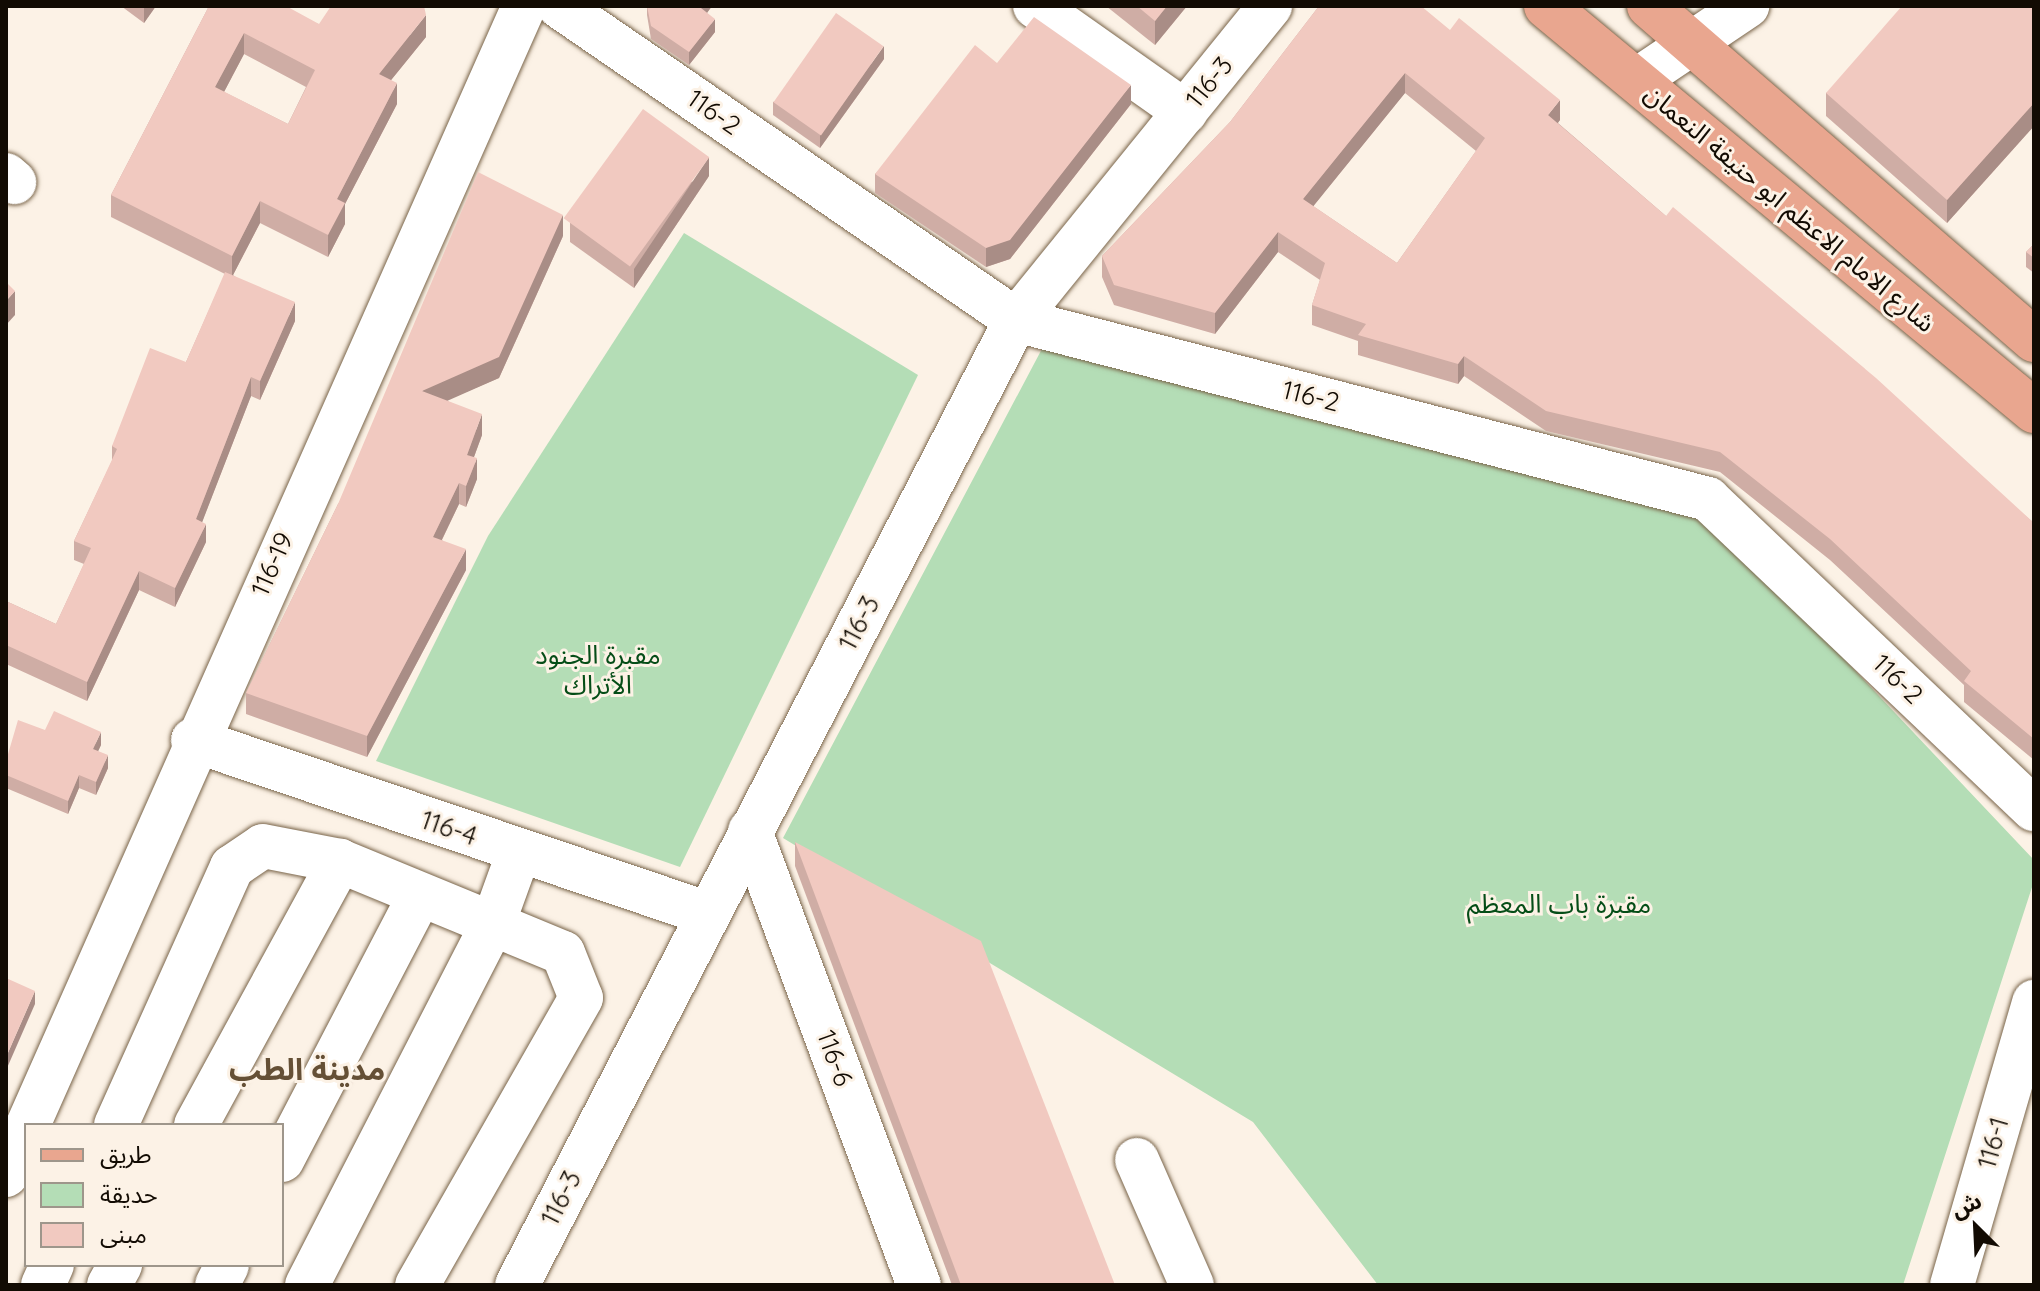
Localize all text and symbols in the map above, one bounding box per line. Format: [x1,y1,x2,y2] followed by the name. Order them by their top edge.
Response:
[1179,50,1239,114] street label: 116-3
[1638,77,1942,339] street label: شارع الامام الاعظم ابو حنيفة النعمان
[681,83,747,141] street label: 116-2
[1279,374,1343,418] street label: 116-2
[244,527,300,601] street label: 116-19
[832,591,886,655] street label: 116-3
[535,639,661,700] park label: مقبرة الجنود الأتراك
[1866,648,1930,710] street label: 116-2
[417,804,481,852] street label: 116-4
[1467,888,1651,920] park label: مقبرة باب المعظم
[811,1026,859,1090] street label: 116-6
[229,1051,385,1087] district label: مدينة الطب
[1971,1114,2015,1172] street label: 116-1
[24,1123,284,1267] legend
[100,1139,152,1169] text: طريق
[534,1166,588,1230] street label: 116-3
[100,1179,158,1209] text: حديقة
[1947,1186,1986,1224] text: ش
[1936,1187,2016,1267] north arrow
[100,1219,147,1249] text: مبنى

